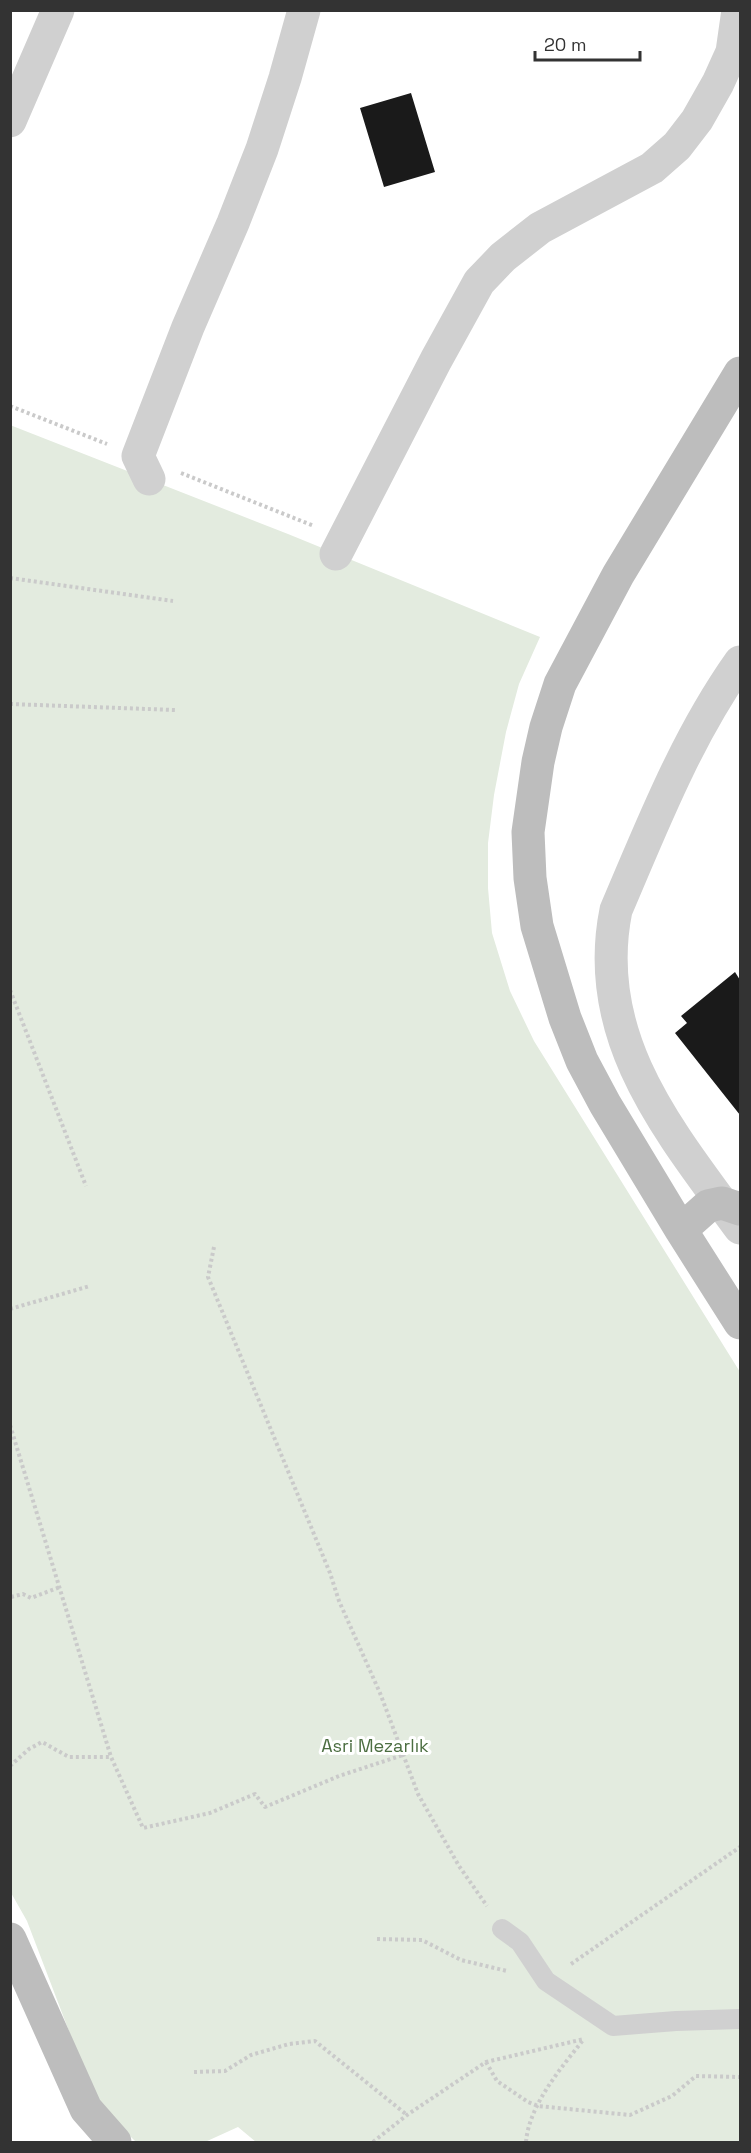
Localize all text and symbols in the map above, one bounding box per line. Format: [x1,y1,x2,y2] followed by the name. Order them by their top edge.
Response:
[535,24,640,62] scale bar
[544,33,587,56] text: 20 m
[321,1734,429,1757] park label: Asri Mezarlık

